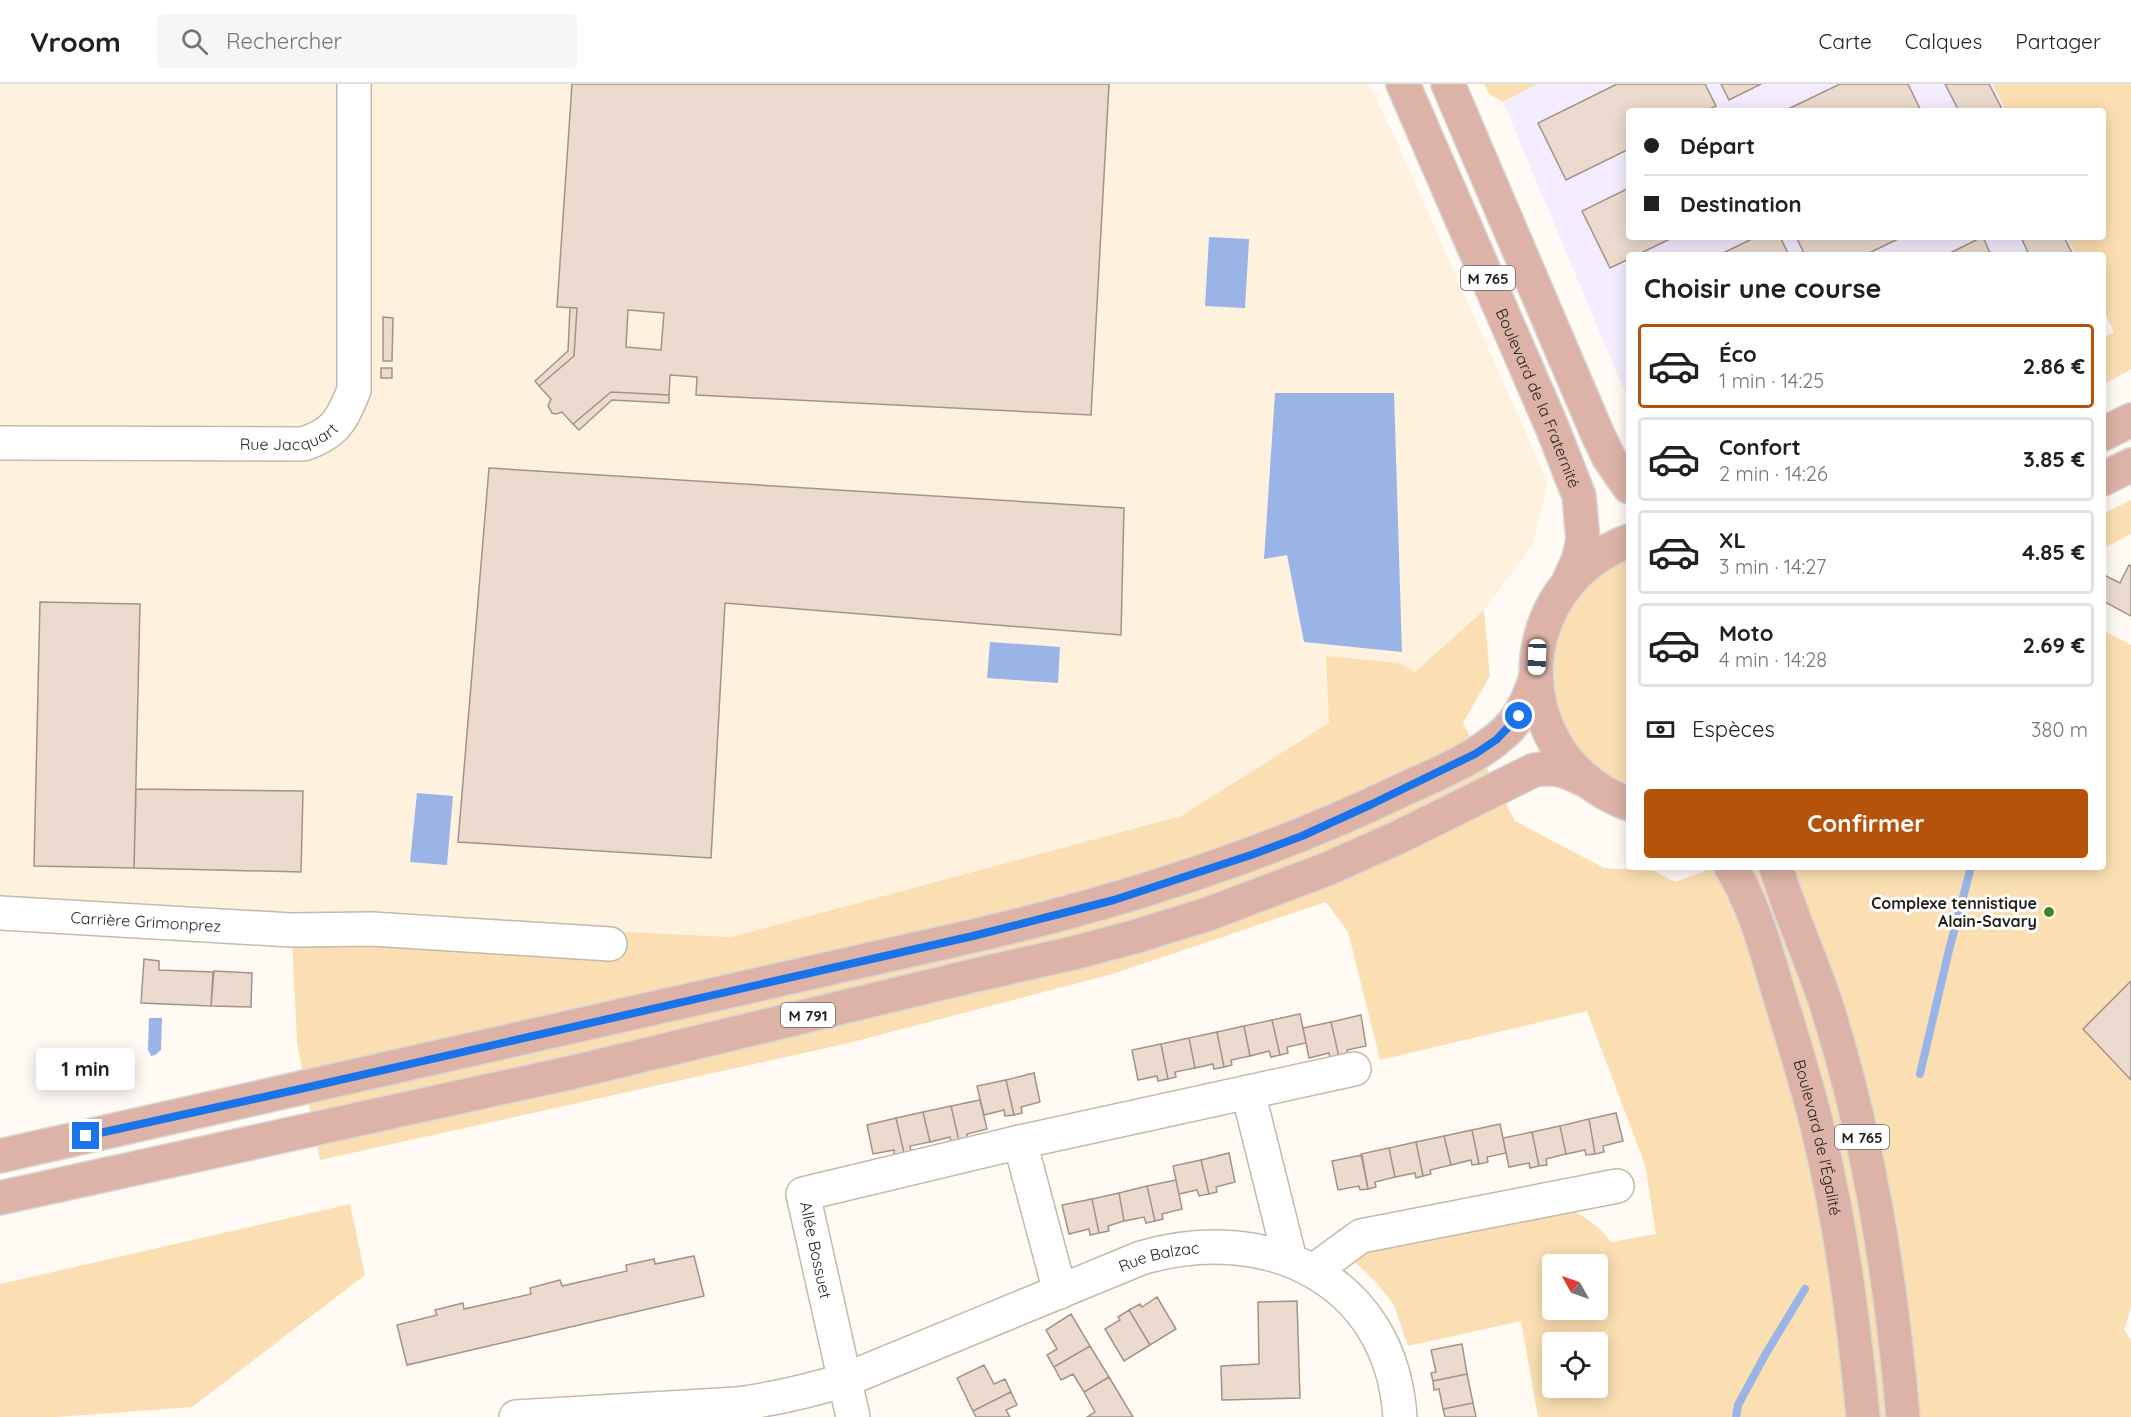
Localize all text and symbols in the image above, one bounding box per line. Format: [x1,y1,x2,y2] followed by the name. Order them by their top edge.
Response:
[157,14,577,68] search box
[30,24,121,59] text: Vroom
[178,25,211,58] icon: search
[226,27,342,55] text: Rechercher
[1818,28,1872,54] text: Carte
[1905,28,1982,54] text: Calques
[2015,28,2101,54] text: Partager
[1680,132,1755,160] text: Départ
[1680,190,1802,218] text: Destination
[1461,266,1515,290] road number: M 765
[1644,271,1881,305] text: Choisir une course
[1492,305,1585,491] street label: Boulevard de la Fraternité
[1647,339,1701,393] icon: car
[1719,340,1757,368] text: Éco
[2023,352,2085,380] text: 2.86 €
[1719,368,1824,393] text: 1 min · 14:25
[240,419,342,454] street label: Rue Jacquart
[1647,432,1701,486] icon: car
[1719,433,1801,461] text: Confort
[2023,445,2085,473] text: 3.85 €
[1719,461,1828,486] text: 2 min · 14:26
[1647,525,1701,579] icon: car
[1719,526,1746,554] text: XL
[2022,538,2085,566] text: 4.85 €
[1719,554,1826,579] text: 3 min · 14:27
[1647,618,1701,672] icon: car
[1719,619,1773,647] text: Moto
[2022,631,2085,659] text: 2.69 €
[1527,639,1547,675] car
[1719,647,1827,672] text: 4 min · 14:28
[1505,702,1532,729] route start
[1644,713,1677,746] icon: cash
[1692,715,1775,743] text: Espèces
[2031,717,2088,742] text: 380 m
[1644,789,2088,858] button: Confirmer
[1871,893,2037,931] place label: Complexe tennistique Alain-Savary
[2042,905,2056,919] marker: Complexe tennistique Alain-Savary
[70,907,222,936] street label: Carrière Grimonprez
[781,1003,835,1027] road number: M 791
[36,1049,136,1091] callout: 1 min
[61,1056,110,1081] text: 1 min
[1790,1057,1846,1217] street label: Boulevard de l'Égalité
[72,1122,99,1149] route end
[1835,1125,1889,1149] road number: M 765
[796,1200,836,1300] street label: Allée Bossuet
[1115,1237,1200,1276] street label: Rue Balzac
[1542,1254,1608,1320] north arrow
[1542,1254,1608,1398] map controls
[1542,1332,1608,1398] button: locate

